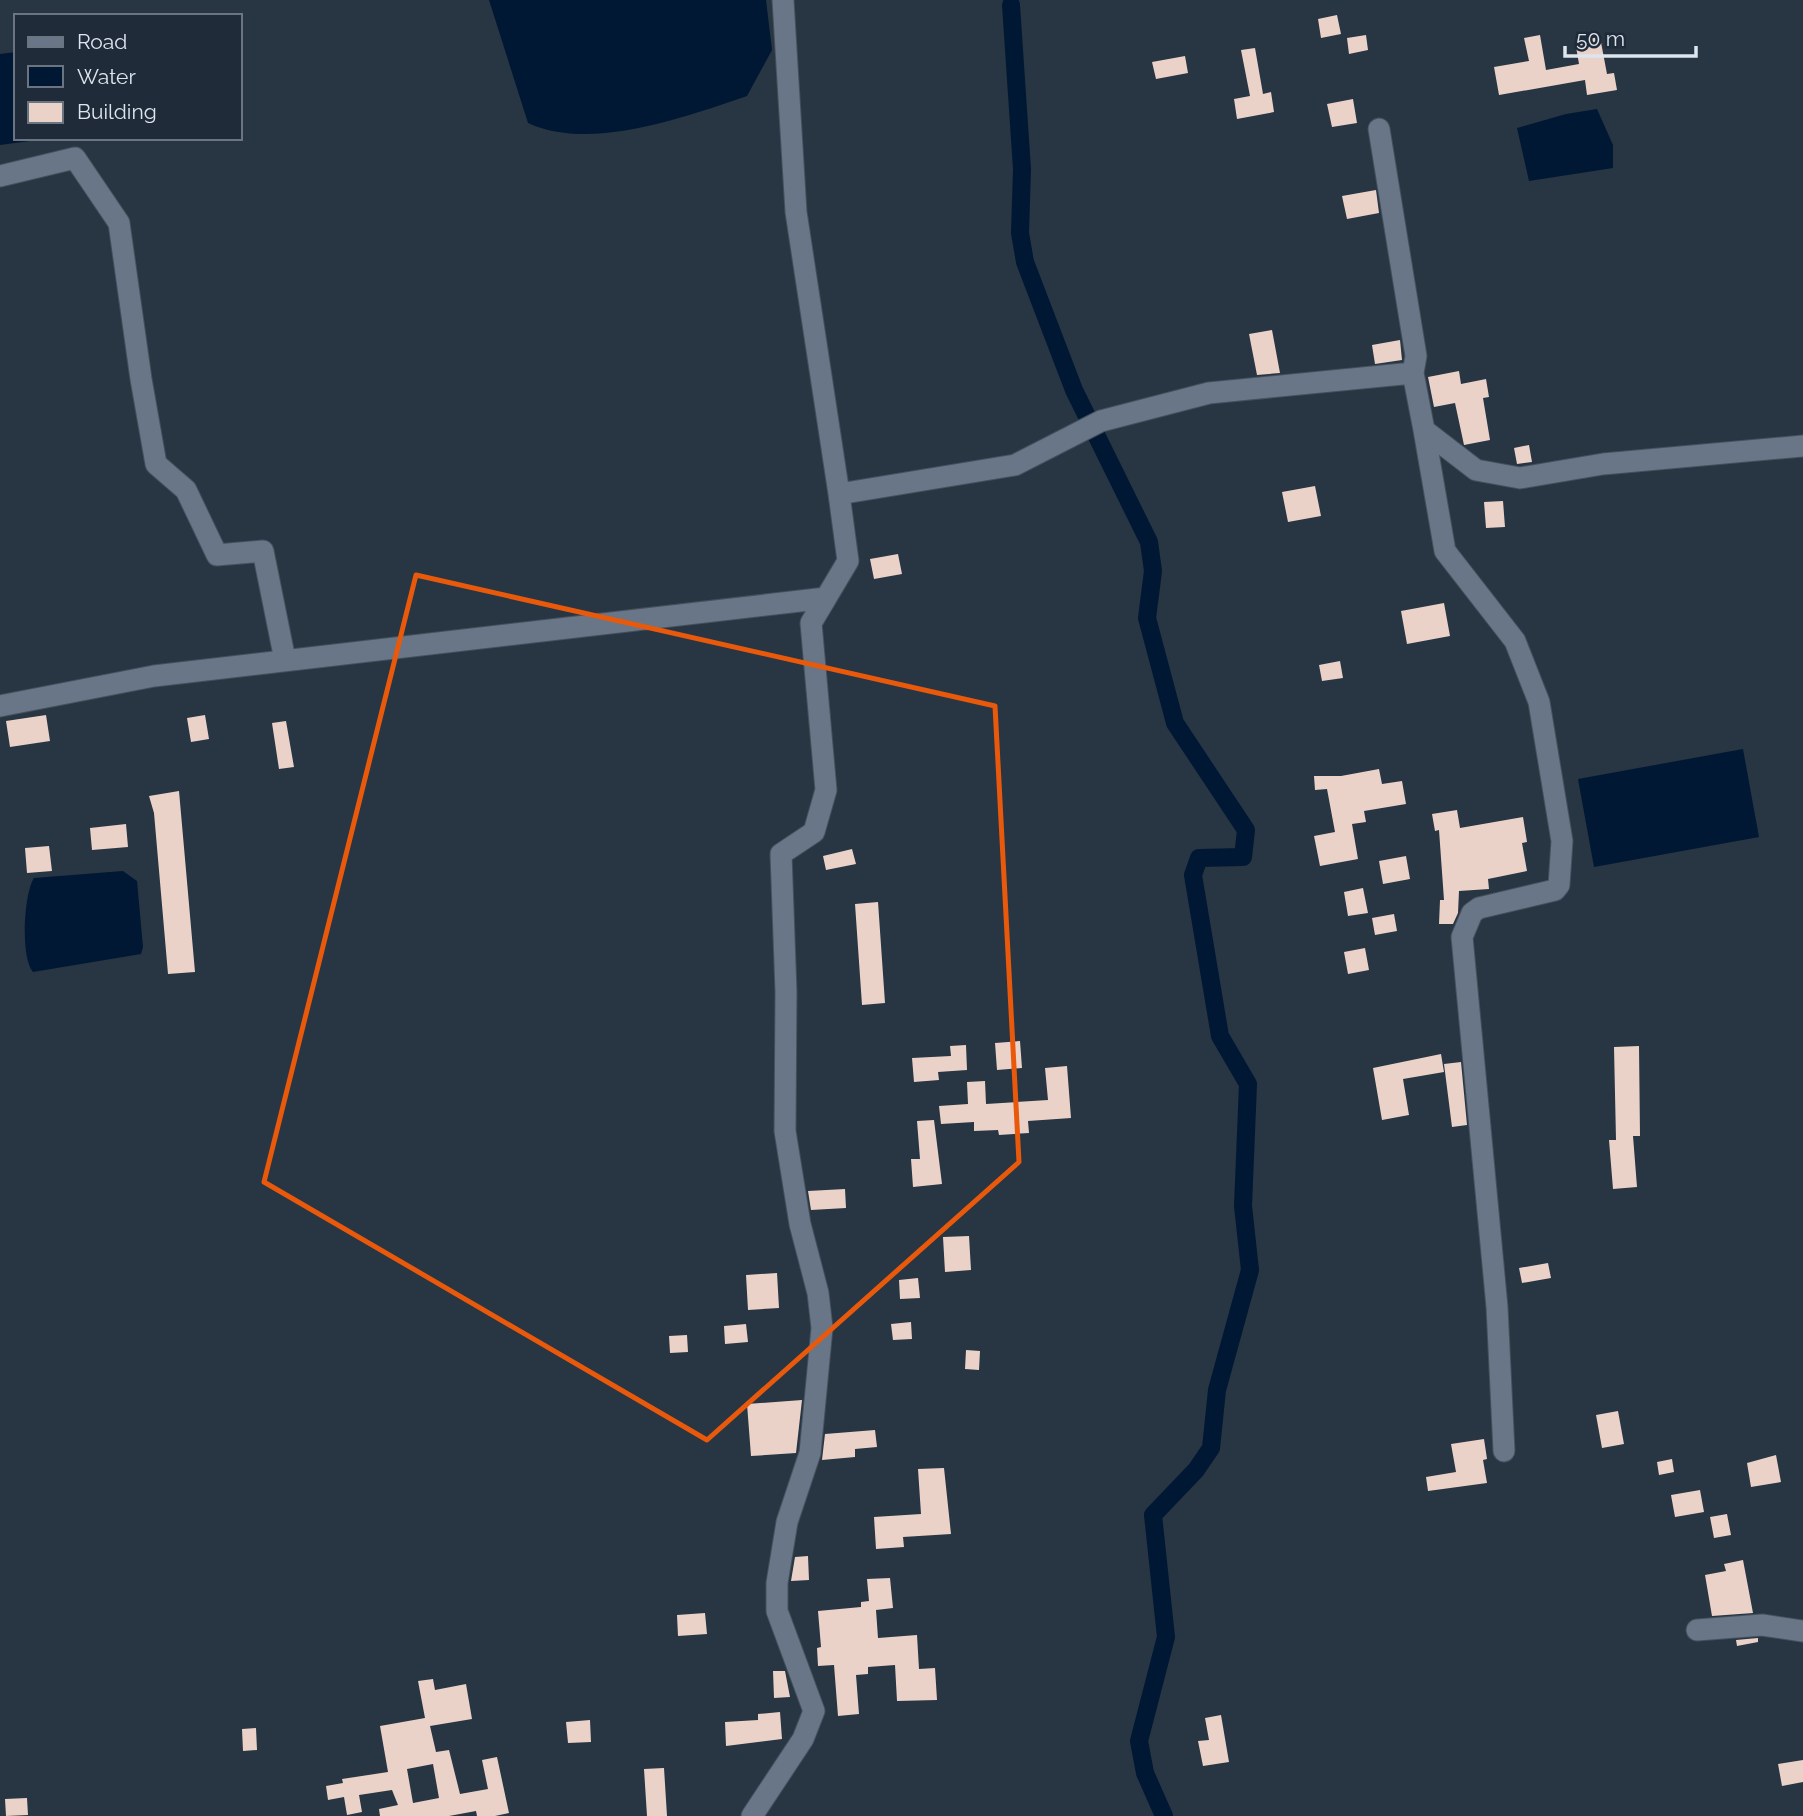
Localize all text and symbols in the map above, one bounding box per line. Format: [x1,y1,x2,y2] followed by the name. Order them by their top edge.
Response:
[14,14,242,140] legend
[1565,14,1696,58] scale bar
[1576,26,1625,51] text: 50 m
[77,29,127,54] text: Road
[77,64,136,89] text: Water
[77,99,157,124] text: Building

